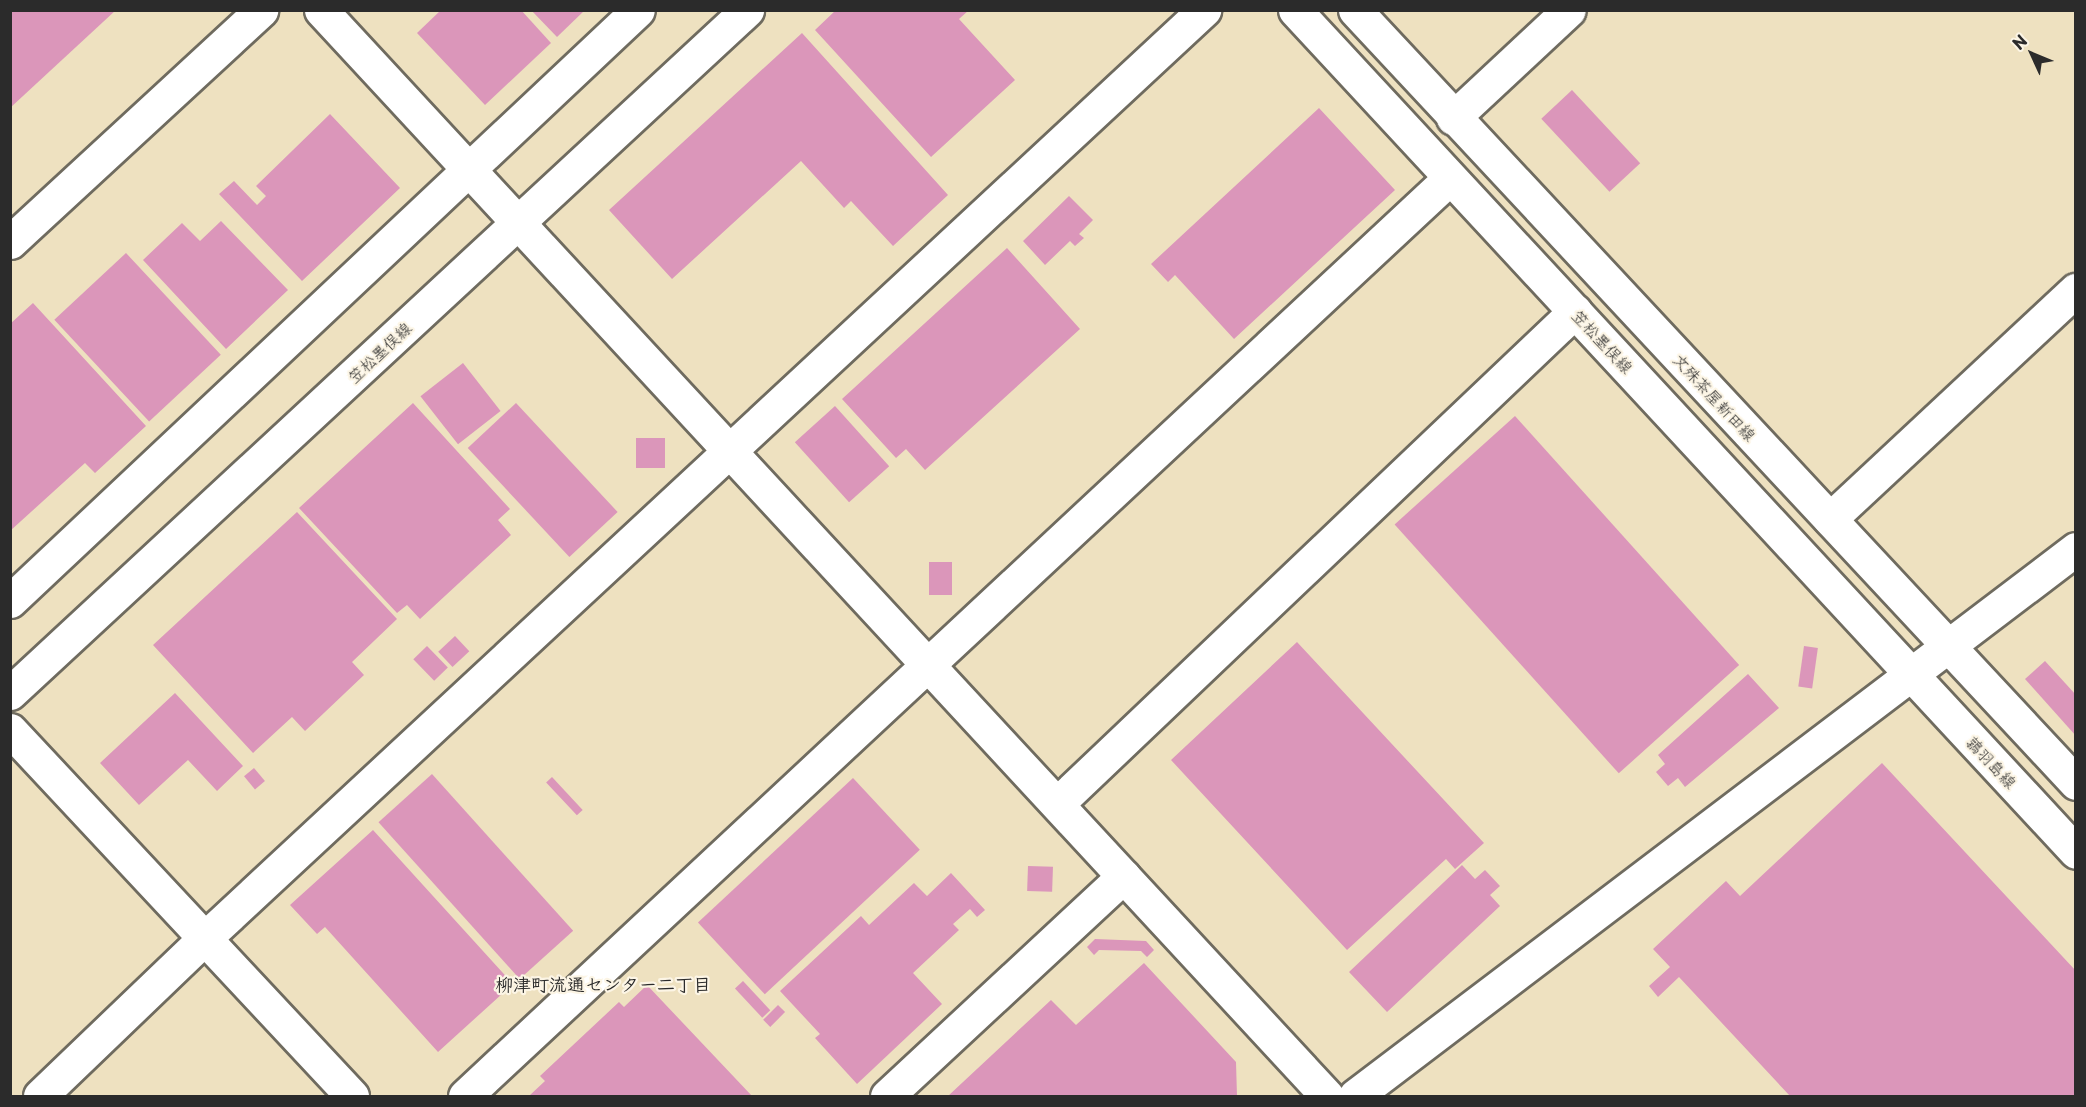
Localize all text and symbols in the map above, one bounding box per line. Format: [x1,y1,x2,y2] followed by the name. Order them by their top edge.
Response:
[2002,24,2062,84] north arrow
[2006,29,2032,54] text: N
[1569,305,1637,377] street label: 笠松墨俣線
[343,318,415,386] street label: 笠松墨俣線
[1670,349,1760,445] street label: 文殊茶屋新田線
[1963,732,2021,792] street label: 鶉羽島線
[495,973,711,995] district label: 柳津町流通センター二丁目

